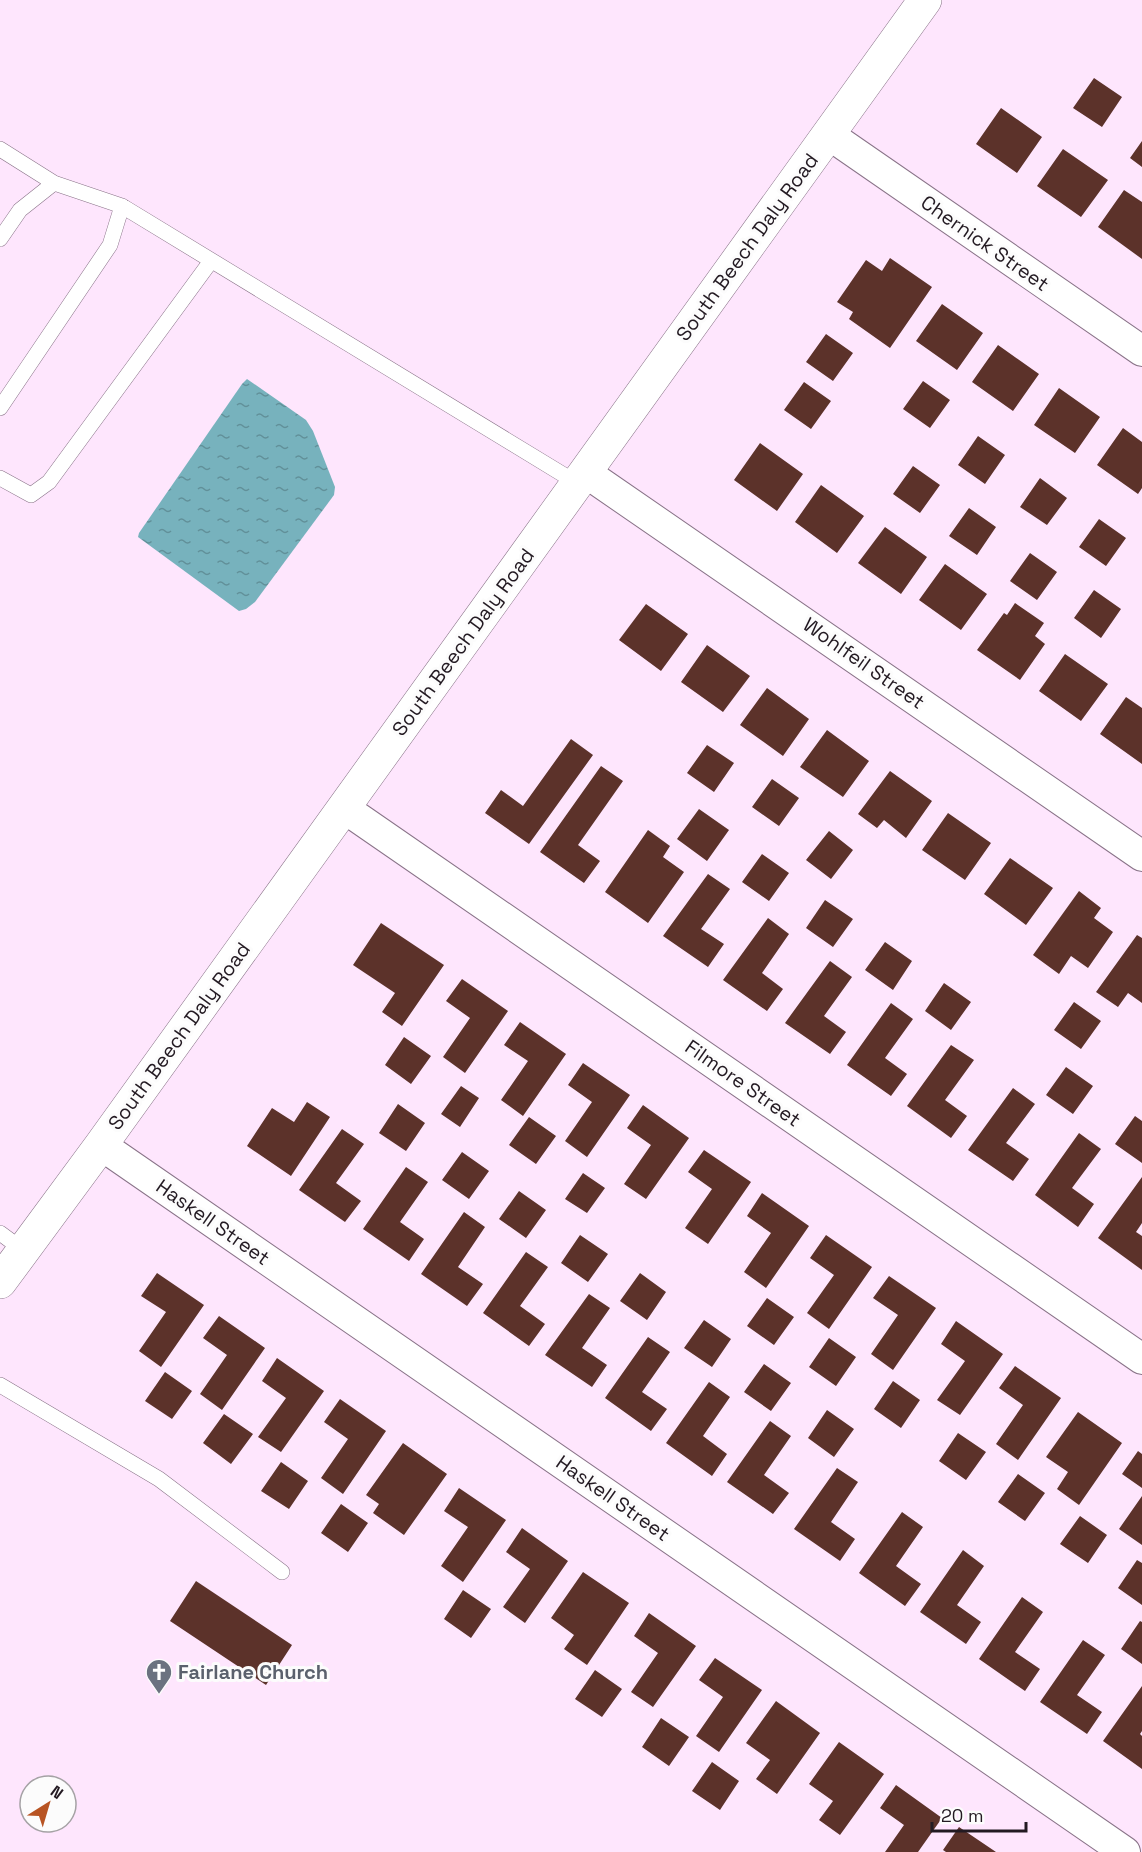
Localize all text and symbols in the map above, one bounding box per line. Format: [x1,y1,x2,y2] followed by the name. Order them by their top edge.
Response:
[670,148,824,346] street label: South Beech Daly Road
[916,189,1054,297] street label: Chernick Street
[386,543,540,741] street label: South Beech Daly Road
[798,611,930,715] street label: Wohlfeil Street
[102,937,256,1135] street label: South Beech Daly Road
[680,1034,806,1132] street label: Filmore Street
[151,1173,275,1271] street label: Haskell Street
[551,1449,675,1547] street label: Haskell Street
[144,1657,174,1695] church icon: Fairlane Church
[178,1659,328,1685] place label: Fairlane Church
[18,1774,78,1834] north arrow
[46,1781,67,1804] text: N
[932,1795,1026,1833] scale bar
[941,1804,984,1827] text: 20 m

